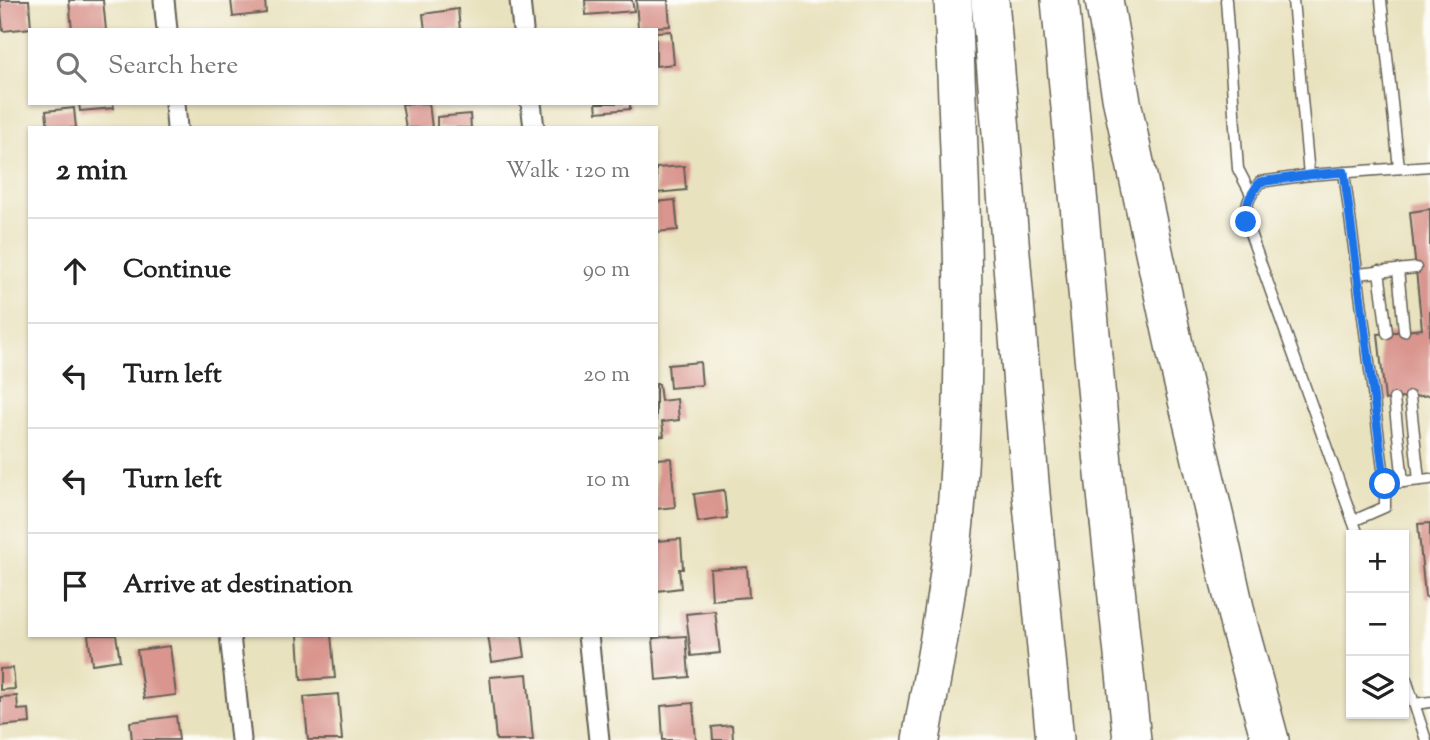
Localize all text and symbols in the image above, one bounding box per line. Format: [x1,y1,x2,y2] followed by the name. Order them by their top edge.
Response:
[28,28,658,105] search box
[52,48,90,86] icon: search
[108,48,238,85] text: Search here
[56,150,128,193] text: 2 min
[506,155,630,188] text: Walk · 120 m
[1230,206,1261,237] route end
[56,252,94,290] icon: ahead
[123,252,231,289] text: Continue
[583,254,630,287] text: 90 m
[56,357,94,395] icon: left
[123,357,222,394] text: Turn left
[583,359,630,392] text: 20 m
[56,462,94,500] icon: left
[123,462,222,499] text: Turn left
[586,464,630,497] text: 10 m
[1369,468,1400,499] route start
[1346,530,1409,719] map controls
[1346,530,1409,593] button: +
[56,567,94,605] icon: arrive
[123,567,353,604] text: Arrive at destination
[1346,593,1409,656] button: −
[1346,656,1409,719] button: layers

